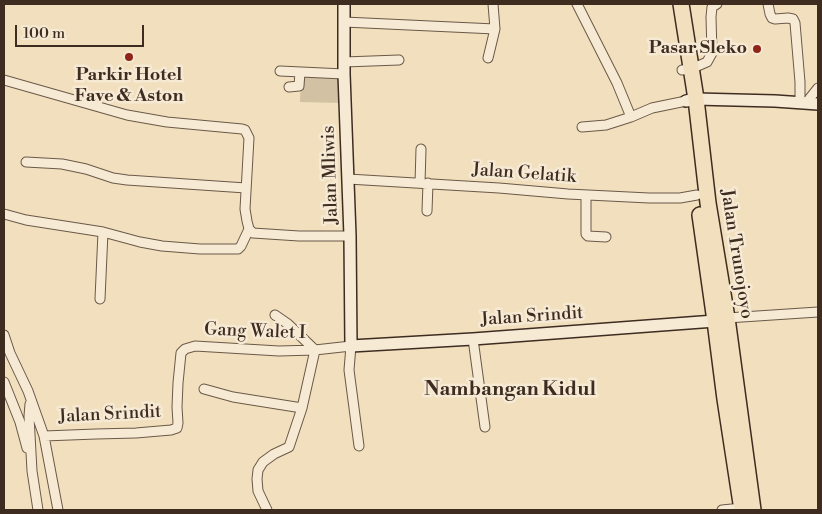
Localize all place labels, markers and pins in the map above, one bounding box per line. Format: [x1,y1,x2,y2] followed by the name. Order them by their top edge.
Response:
[649,38,747,60] place label: Pasar Sleko
[751,43,763,55] marker: Pasar Sleko
[123,51,135,63] marker: Parkir Hotel Fave & Aston
[75,65,183,108] place label: Parkir Hotel Fave & Aston

